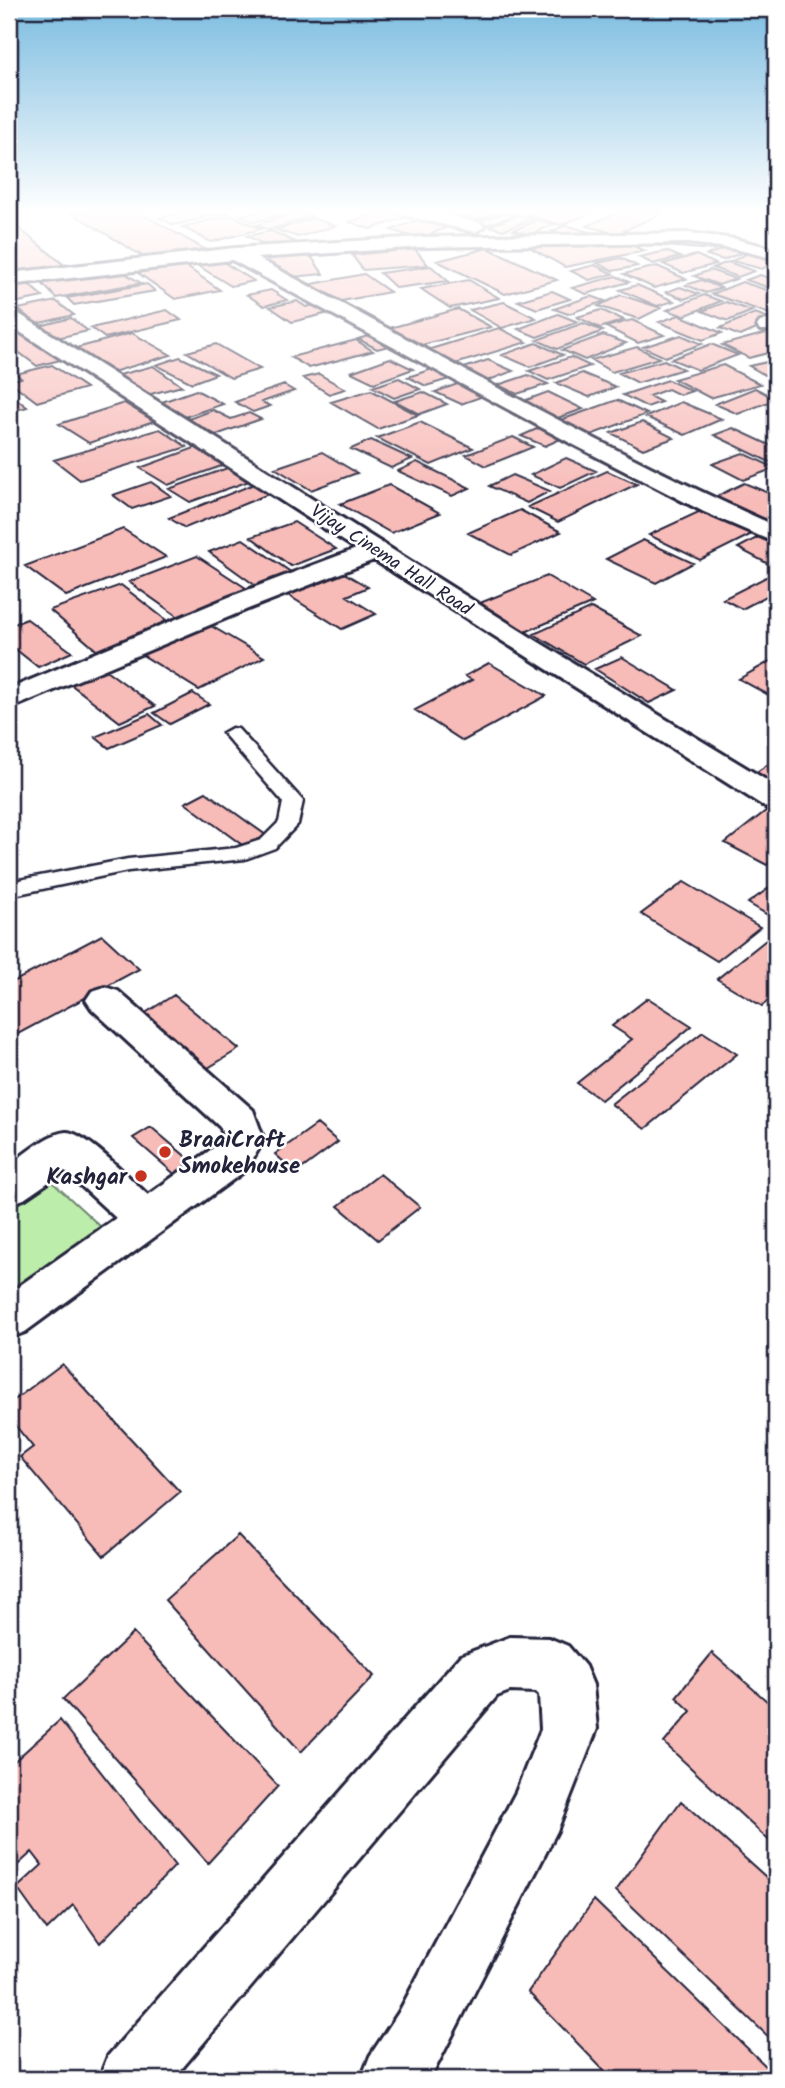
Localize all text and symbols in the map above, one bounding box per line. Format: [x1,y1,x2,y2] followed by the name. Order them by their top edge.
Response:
[304,497,478,625] street label: Vijay Cinema Hall Road
[179,1123,300,1185] place label: BraaiCraft Smokehouse
[157,1144,173,1160] marker: BraaiCraft Smokehouse
[47,1160,129,1196] place label: Kashgar
[133,1168,149,1184] marker: Kashgar

